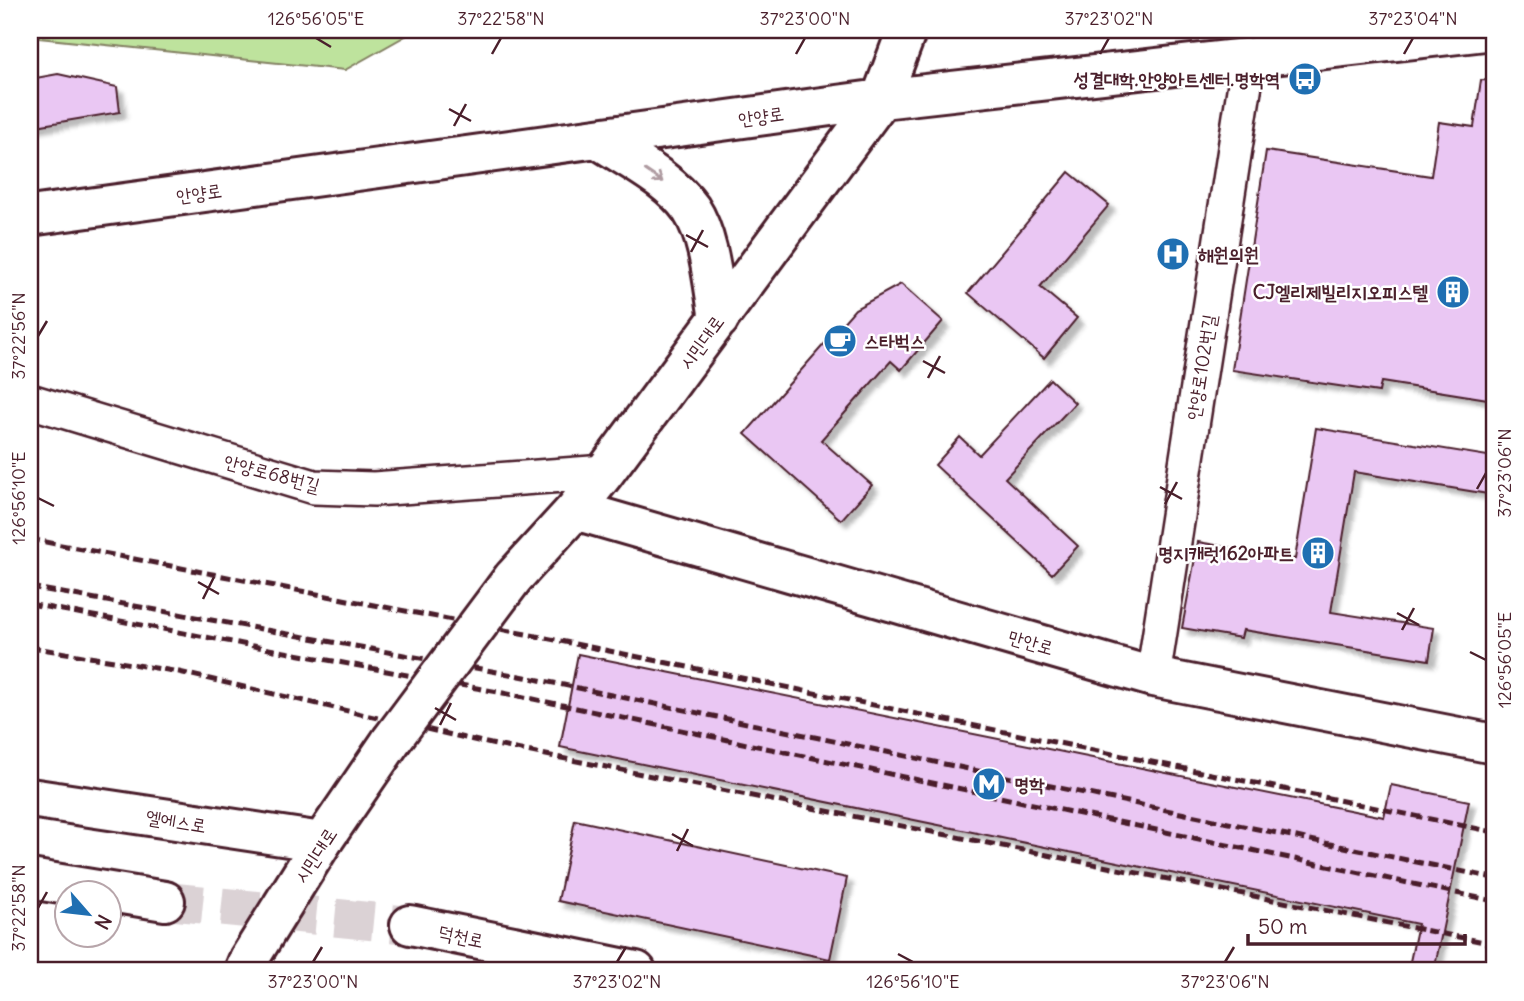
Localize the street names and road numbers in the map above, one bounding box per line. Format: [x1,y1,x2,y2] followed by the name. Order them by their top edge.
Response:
[737,101,785,131] street label: 안양로
[175,178,223,208] street label: 안양로
[673,310,729,374] street label: 시민대로
[1181,312,1221,422] street label: 안양로102번길
[221,449,323,497] street label: 안양로68번길
[1006,624,1056,660] street label: 만안로
[144,804,208,838] street label: 엘에스로
[288,823,342,887] street label: 시민대로
[436,919,486,953] street label: 덕천로

